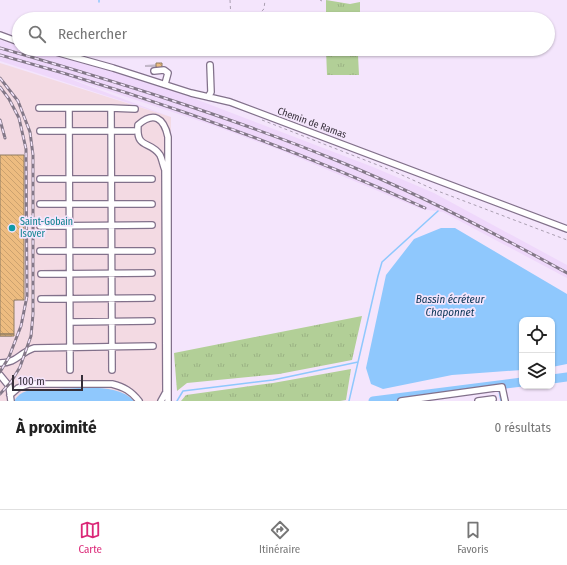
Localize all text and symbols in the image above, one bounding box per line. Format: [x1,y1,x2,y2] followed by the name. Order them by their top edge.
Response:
[12,12,555,56] search box
[26,23,48,45] icon: search
[58,25,127,43] text: Rechercher
[276,105,348,141] street label: Chemin de Ramas
[20,216,73,240] place label: Saint-Gobain Isover
[7,223,17,233] marker: Saint-Gobain Isover
[416,293,486,319] water label: Bassin écréteur Chaponnet
[519,317,555,389] map controls
[519,317,555,353] button: locate
[519,353,555,389] button: layers
[12,373,83,392] scale bar
[18,375,45,388] text: 100 m
[16,417,97,438] text: À proximité
[494,420,551,435] text: 0 résultats
[78,519,102,556] tab: Carte
[259,519,300,556] tab: Itinéraire
[457,519,488,556] tab: Favoris

